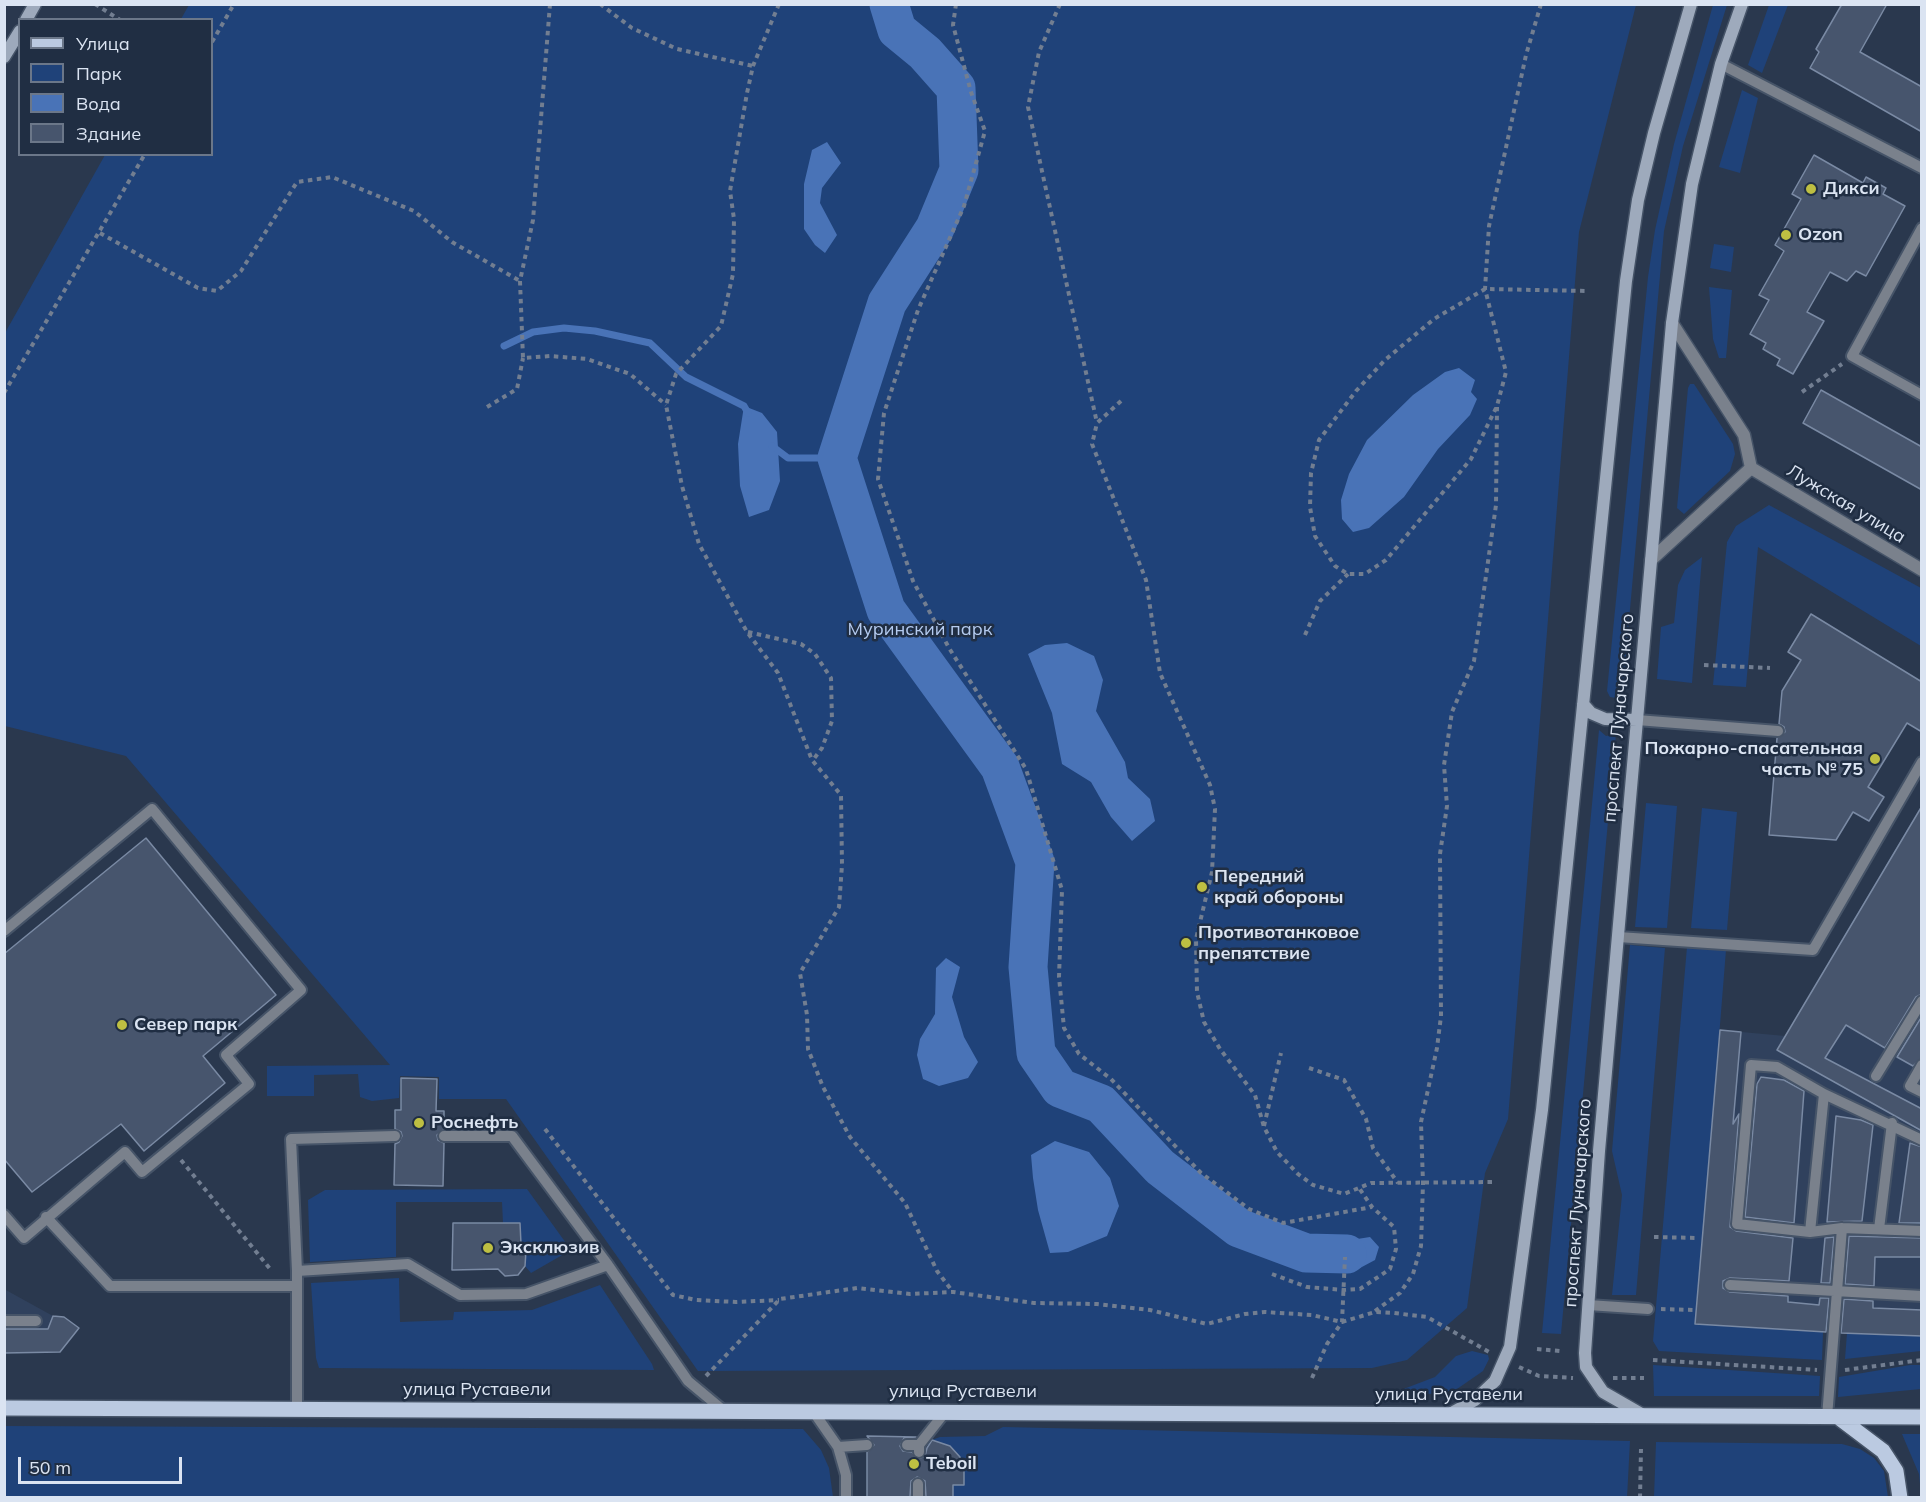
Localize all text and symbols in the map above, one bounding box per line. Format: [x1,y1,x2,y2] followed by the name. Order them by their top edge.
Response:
[18,18,213,156] legend
[76,32,130,55] text: Улица
[76,62,121,85] text: Парк
[76,92,121,115] text: Вода
[76,122,141,145] text: Здание
[1823,178,1880,200] place label: Дикси
[1804,182,1818,196] marker: Дикси
[1798,224,1843,246] place label: Ozon
[1779,228,1793,242] marker: Ozon
[1783,460,1909,548] street label: Лужская улица
[1599,613,1639,823] street label: проспект Луначарского
[848,619,992,641] park label: Муринский парк
[1644,738,1863,780] place label: Пожарно-спасательная часть № 75
[1868,752,1882,766] marker: Пожарно-спасательная часть № 75
[1214,866,1343,908] place label: Передний край обороны
[1195,880,1209,894] marker: Передний край обороны
[1198,922,1359,964] place label: Противотанковое препятствие
[1179,936,1193,950] marker: Противотанковое препятствие
[134,1014,237,1036] place label: Север парк
[115,1018,129,1032] marker: Север парк
[1560,1098,1596,1308] street label: проспект Луначарского
[431,1112,518,1134] place label: Роснефть
[412,1116,426,1130] marker: Роснефть
[500,1237,599,1259] place label: Эксклюзив
[481,1241,495,1255] marker: Эксклюзив
[403,1379,551,1401] street label: улица Руставели
[889,1381,1037,1403] street label: улица Руставели
[1375,1384,1523,1406] street label: улица Руставели
[21,1445,184,1483] scale bar
[926,1453,977,1475] place label: Teboil
[29,1456,71,1479] text: 50 m
[907,1457,921,1471] marker: Teboil

